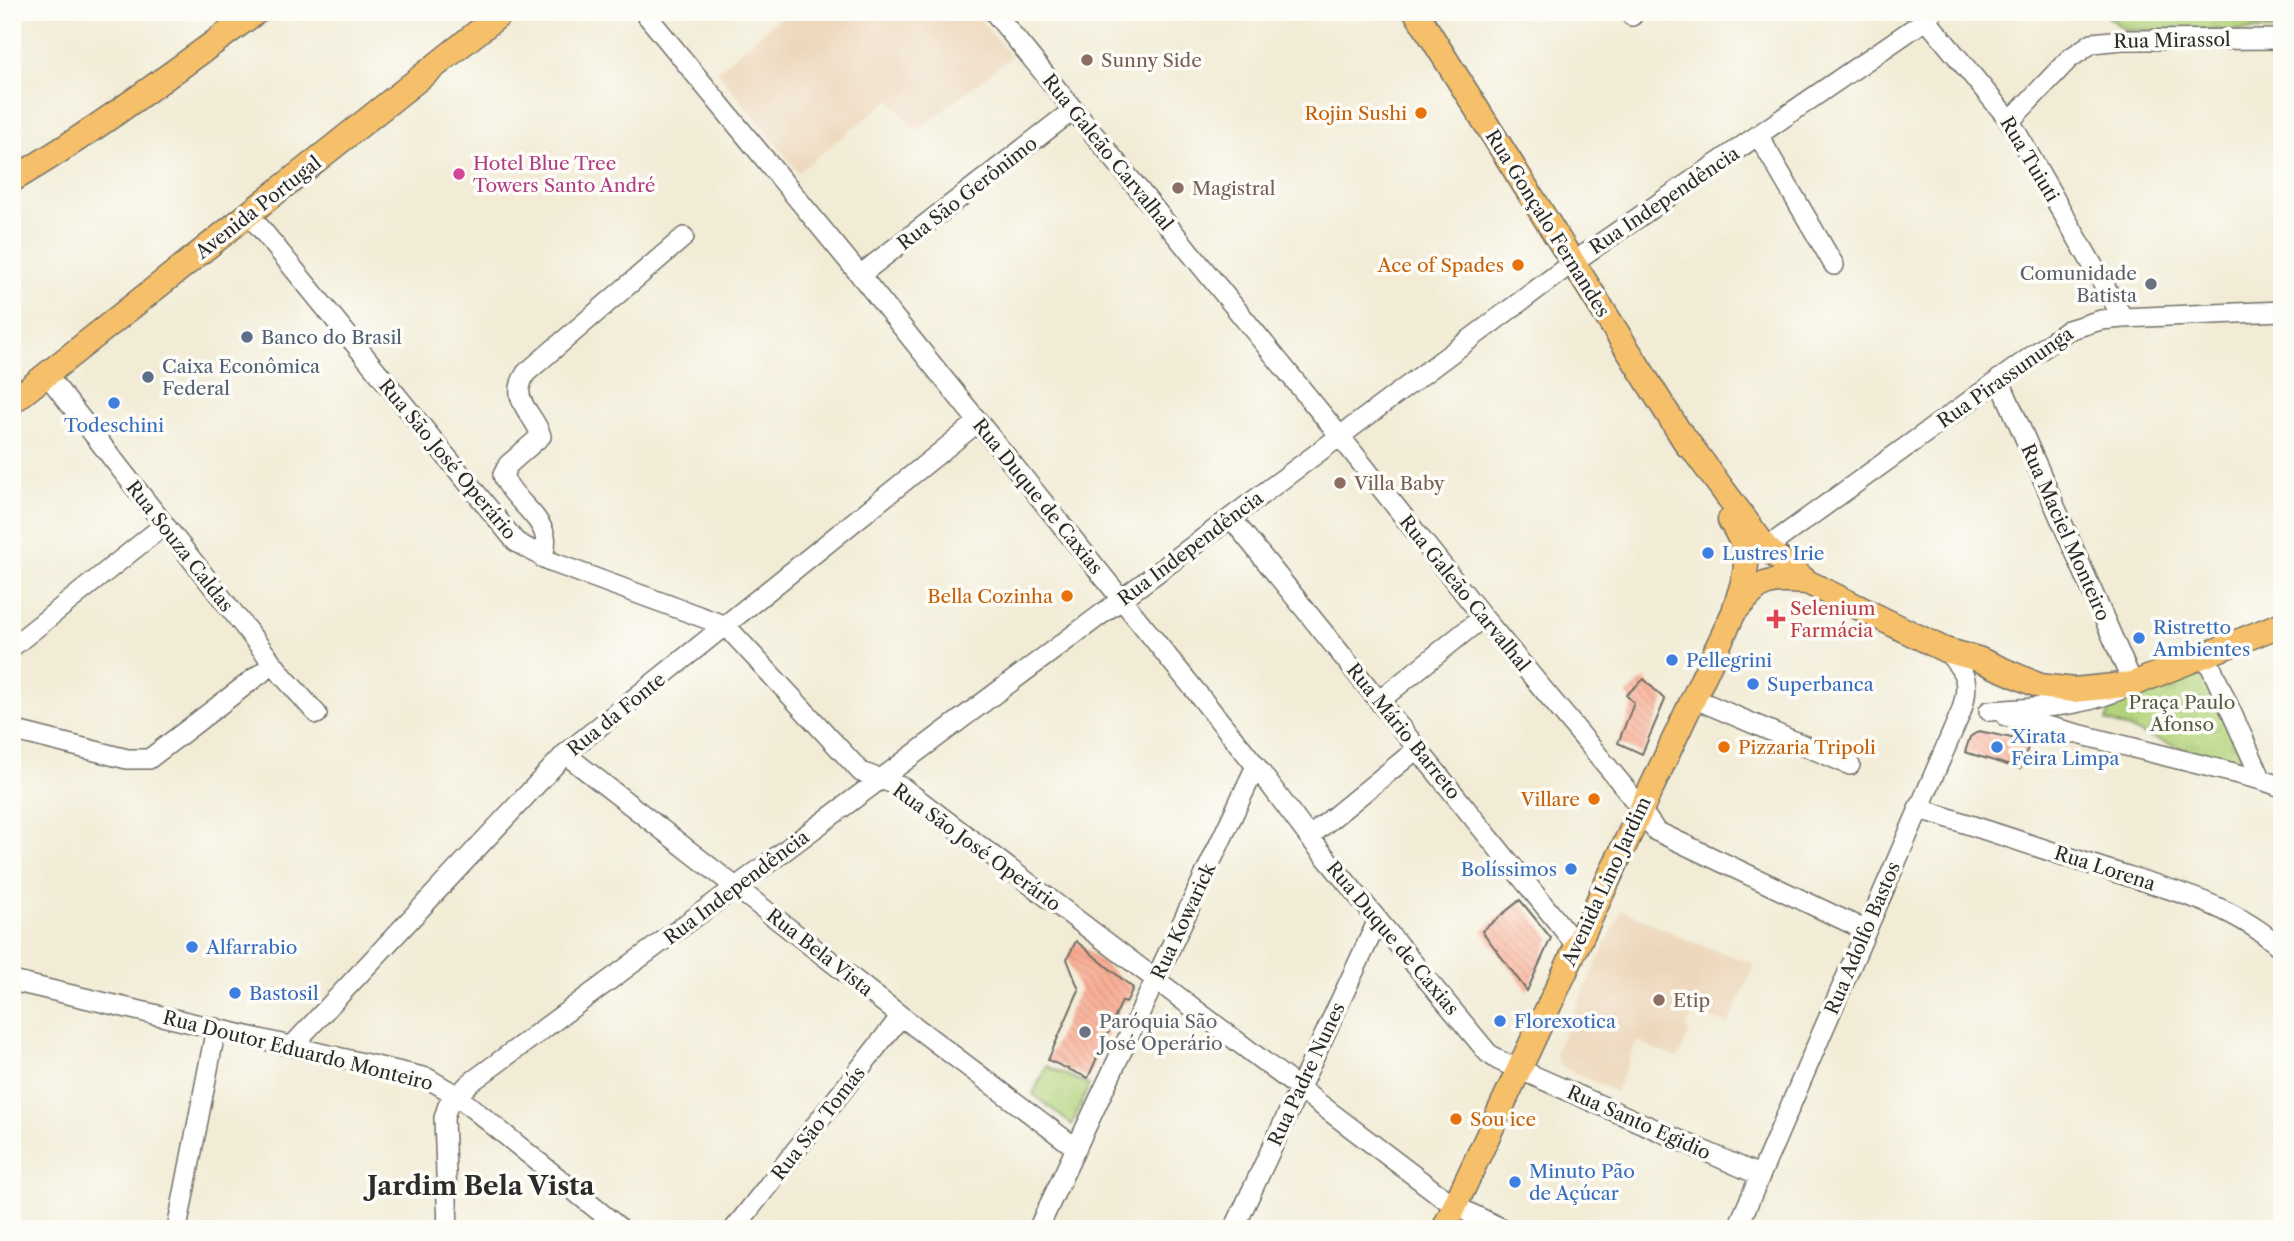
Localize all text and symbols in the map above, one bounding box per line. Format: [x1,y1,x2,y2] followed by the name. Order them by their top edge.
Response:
[2113,28,2231,53] street label: Rua Mirassol
[1101,49,1202,72] place label: Sunny Side
[1079,52,1095,68] marker: Sunny Side
[1037,70,1178,235] street label: Rua Galeão Carvalhal
[1304,102,1407,125] place label: Rojin Sushi
[1413,105,1429,121] marker: Rojin Sushi
[1995,113,2064,206] street label: Rua Tuiuti
[1481,125,1615,321] street label: Rua Gonçalo Fernandes
[893,132,1042,255] street label: Rua São Gerônimo
[1585,142,1744,259] street label: Rua Independência
[190,151,326,264] street label: Avenida Portugal
[473,152,656,197] place label: Hotel Blue Tree Towers Santo André
[451,166,467,182] marker: Hotel Blue Tree Towers Santo André
[1192,177,1276,200] place label: Magistral
[1170,180,1186,196] marker: Magistral
[1377,254,1504,277] place label: Ace of Spades
[1510,257,1526,273] marker: Ace of Spades
[2020,262,2137,307] place label: Comunidade Batista
[2143,276,2159,292] marker: Comunidade Batista
[1933,322,2078,433] street label: Rua Pirassununga
[261,326,402,349] place label: Banco do Brasil
[239,329,255,345] marker: Banco do Brasil
[162,355,320,400] place label: Caixa Econômica Federal
[140,369,156,385] marker: Caixa Econômica Federal
[374,375,521,544] street label: Rua São José Operário
[106,395,122,411] marker: Todeschini
[64,414,164,437] place label: Todeschini
[968,414,1107,579] street label: Rua Duque de Caxias
[2016,440,2115,624] street label: Rua Maciel Monteiro
[1353,472,1445,495] place label: Villa Baby
[1332,475,1348,491] marker: Villa Baby
[121,476,238,616] street label: Rua Souza Caldas
[1113,486,1267,611] street label: Rua Independência
[1394,511,1535,676] street label: Rua Galeão Carvalhal
[1722,542,1824,565] place label: Lustres Irie
[1700,545,1716,561] marker: Lustres Irie
[927,585,1053,608] place label: Bella Cozinha
[1059,588,1075,604] marker: Bella Cozinha
[1790,597,1876,642] place label: Selenium Farmácia
[1768,611,1784,627] marker: Selenium Farmácia
[2152,616,2250,661] place label: Ristretto Ambientes
[2131,630,2147,646] marker: Ristretto Ambientes
[1686,649,1772,672] place label: Pellegrini
[1664,652,1680,668] marker: Pellegrini
[1342,659,1465,804] street label: Rua Mário Barreto
[563,668,670,761] street label: Rua da Fonte
[1767,673,1874,696] place label: Superbanca
[1745,676,1761,692] marker: Superbanca
[2129,691,2235,736] park label: Praça Paulo Afonso
[2010,725,2119,770] place label: Xirata Feira Limpa
[1738,736,1876,759] place label: Pizzaria Tripoli
[1716,739,1732,755] marker: Pizzaria Tripoli
[1989,739,2005,755] marker: Xirata Feira Limpa
[888,779,1065,916] street label: Rua São José Operário
[1520,788,1580,811] place label: Villare
[1586,791,1602,807] marker: Villare
[1557,793,1656,970] street label: Avenida Lino Jardim
[659,825,813,950] street label: Rua Independência
[2051,841,2158,896] street label: Rua Lorena
[1322,857,1464,1020] street label: Rua Duque de Caxias
[1146,858,1221,983] street label: Rua Kowarick
[1461,858,1557,881] place label: Bolíssimos
[1820,858,1905,1018] street label: Rua Adolfo Bastos
[1563,861,1579,877] marker: Bolíssimos
[762,904,877,1001] street label: Rua Bela Vista
[205,936,297,959] place label: Alfarrabio
[184,939,200,955] marker: Alfarrabio
[249,982,319,1005] place label: Bastosil
[227,985,243,1001] marker: Bastosil
[1673,989,1710,1012] place label: Etip
[1651,992,1667,1008] marker: Etip
[1263,999,1350,1150] street label: Rua Padre Nunes
[160,1006,435,1095] street label: Rua Doutor Eduardo Monteiro
[1096,1010,1223,1055] place label: Paróquia São José Operário
[1514,1010,1616,1033] place label: Florexotica
[1492,1013,1508,1029] marker: Florexotica
[1077,1024,1093,1040] marker: Paróquia São José Operário
[767,1062,870,1185] street label: Rua São Tomás
[1563,1080,1714,1164] street label: Rua Santo Egidio
[1470,1108,1536,1131] place label: Sou ice
[1448,1111,1464,1127] marker: Sou ice
[1529,1160,1635,1205] place label: Minuto Pão de Açúcar
[363,1170,596,1202] district label: Jardim Bela Vista
[1507,1174,1523,1190] marker: Minuto Pão de Açúcar

